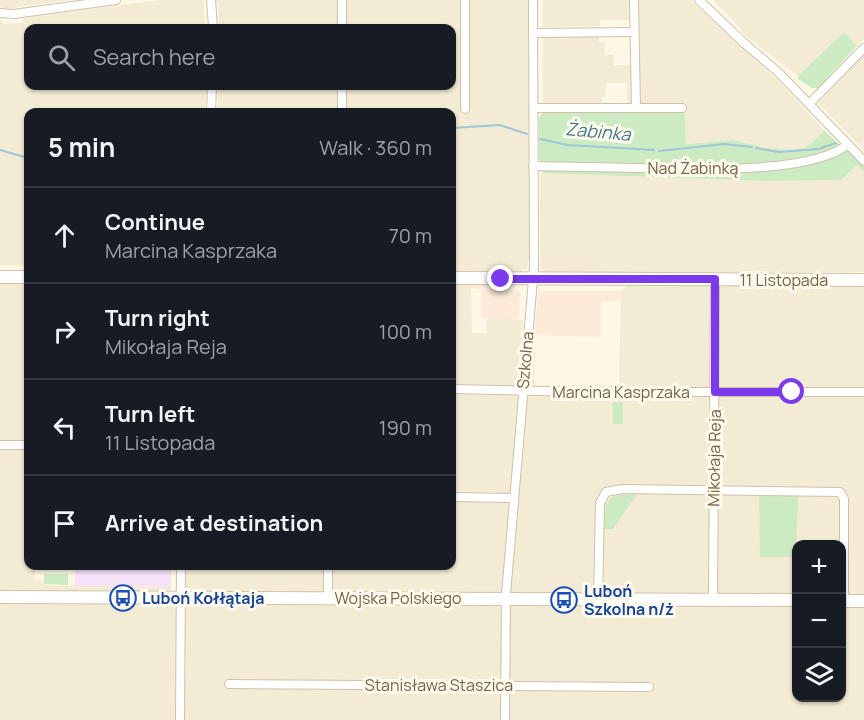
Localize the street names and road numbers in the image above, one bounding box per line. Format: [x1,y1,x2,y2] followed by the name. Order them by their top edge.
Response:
[648,157,738,179] street label: Nad Żabinką
[740,269,828,291] street label: 11 Listopada
[512,330,538,390] street label: Szkolna
[552,381,690,403] street label: Marcina Kasprzaka
[702,409,726,507] street label: Mikołaja Reja
[334,587,462,609] street label: Wojska Polskiego
[365,674,513,696] street label: Stanisława Staszica

